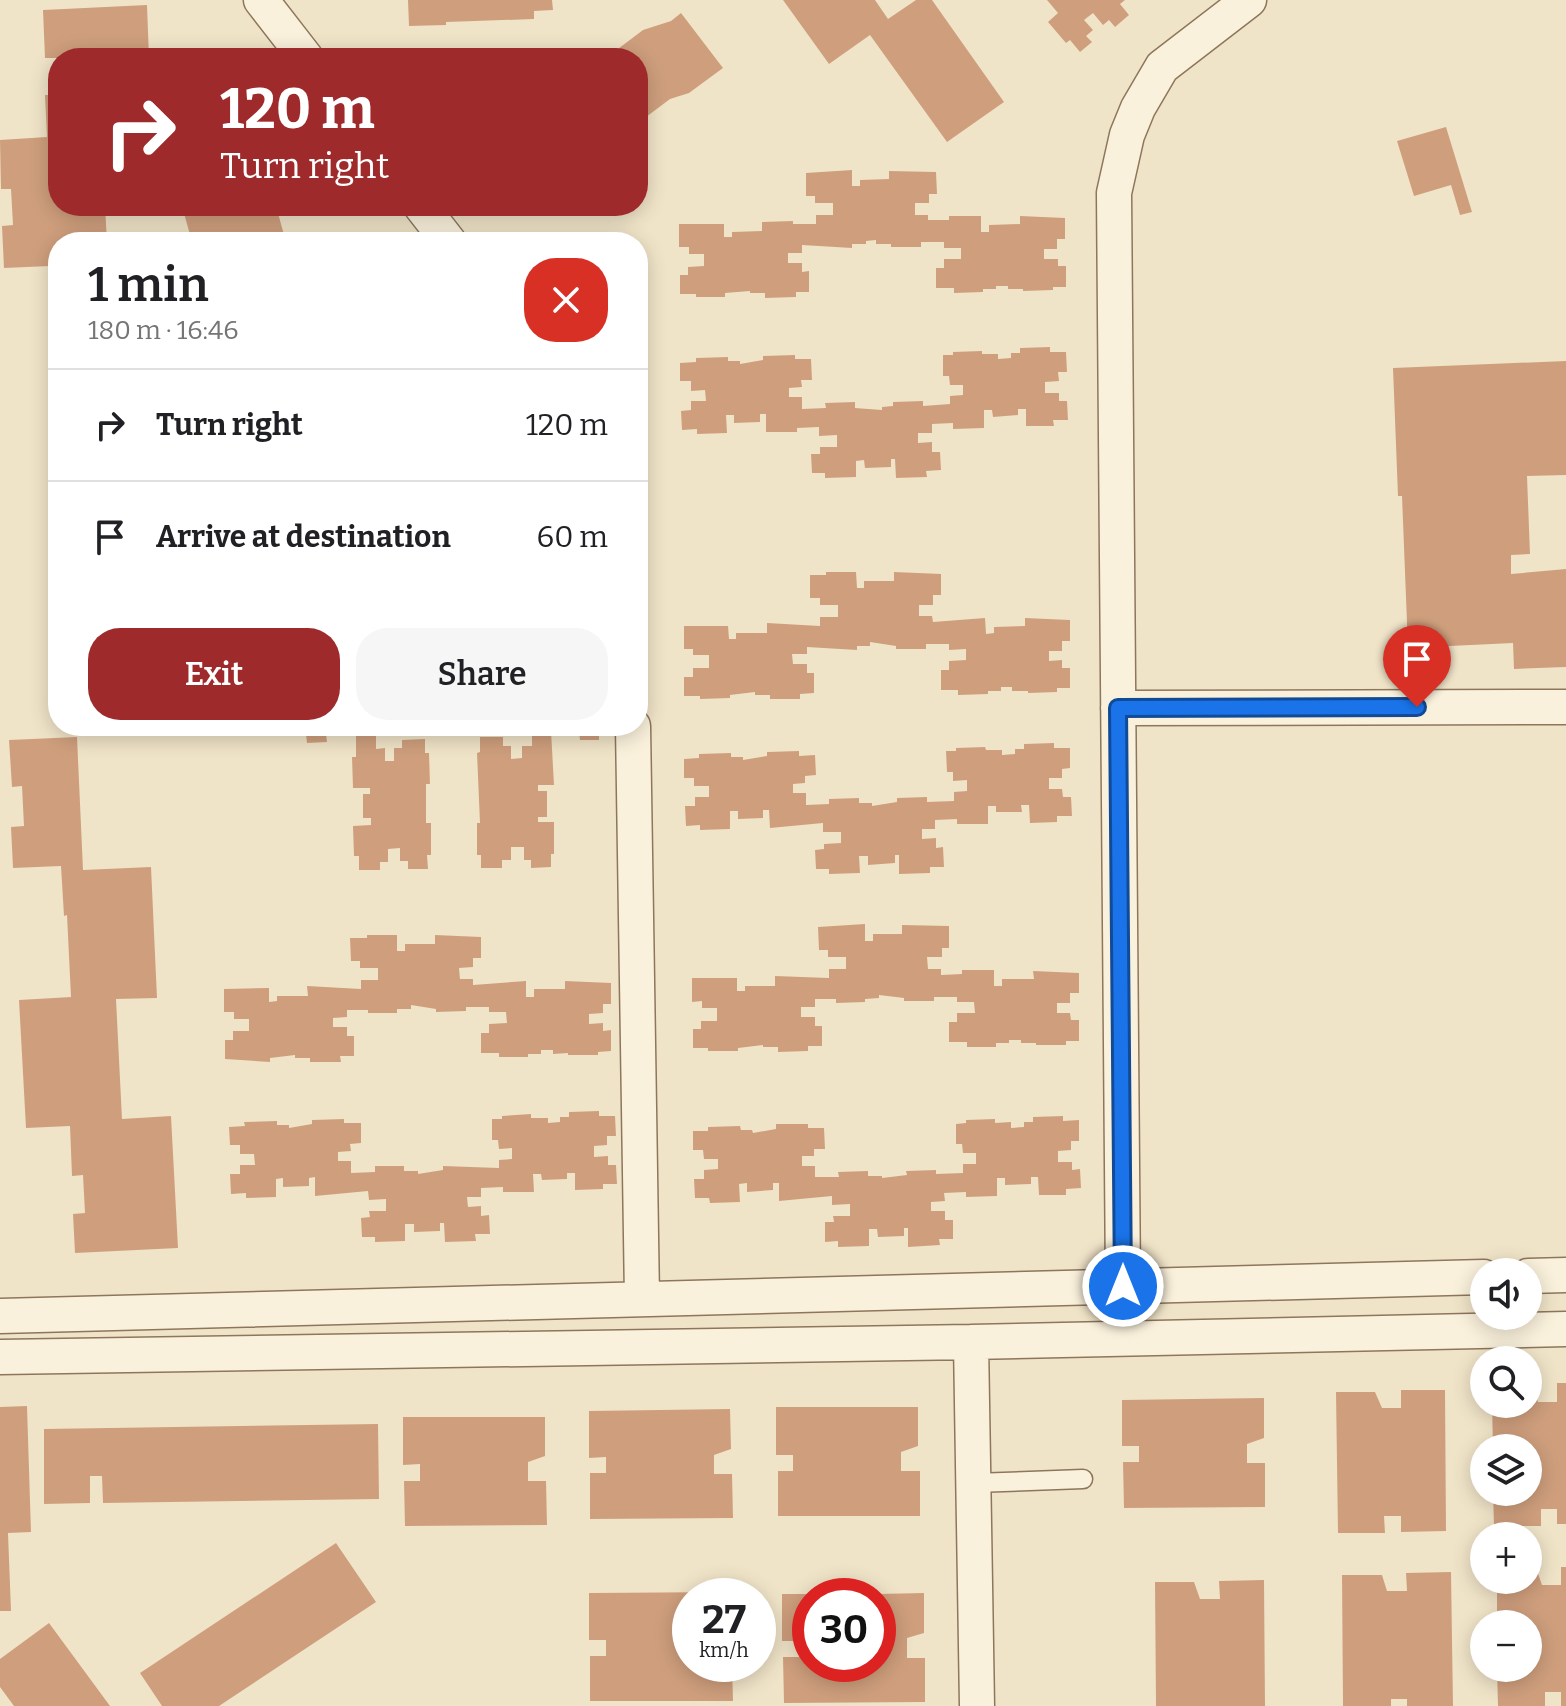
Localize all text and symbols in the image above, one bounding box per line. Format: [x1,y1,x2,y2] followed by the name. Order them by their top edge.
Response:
[220,76,375,143] text: 120 m
[88,80,192,184] icon: right
[220,144,389,188] text: Turn right
[88,256,209,314] text: 1 min
[524,258,608,342] button: close
[88,315,239,346] text: 180 m · 16:46
[88,403,132,447] icon: right
[156,407,303,443] text: Turn right
[526,407,608,443] text: 120 m
[88,515,132,559] icon: arrive
[156,519,451,555] text: Arrive at destination
[537,519,608,555] text: 60 m
[1383,625,1451,707] pin
[88,628,340,720] button: Exit
[356,628,608,720] button: Share
[1395,637,1439,681] icon: arrive
[1081,1244,1165,1328] position arrow
[1470,1258,1542,1682] map controls
[1470,1258,1542,1330] button: sound
[1470,1346,1542,1418] button: search
[1470,1434,1542,1506] button: layers
[1470,1522,1542,1594] button: +
[792,1578,896,1682] speed limit sign: 30
[702,1596,746,1644] text: 27
[1470,1610,1542,1682] button: −
[699,1638,749,1662] text: km/h

